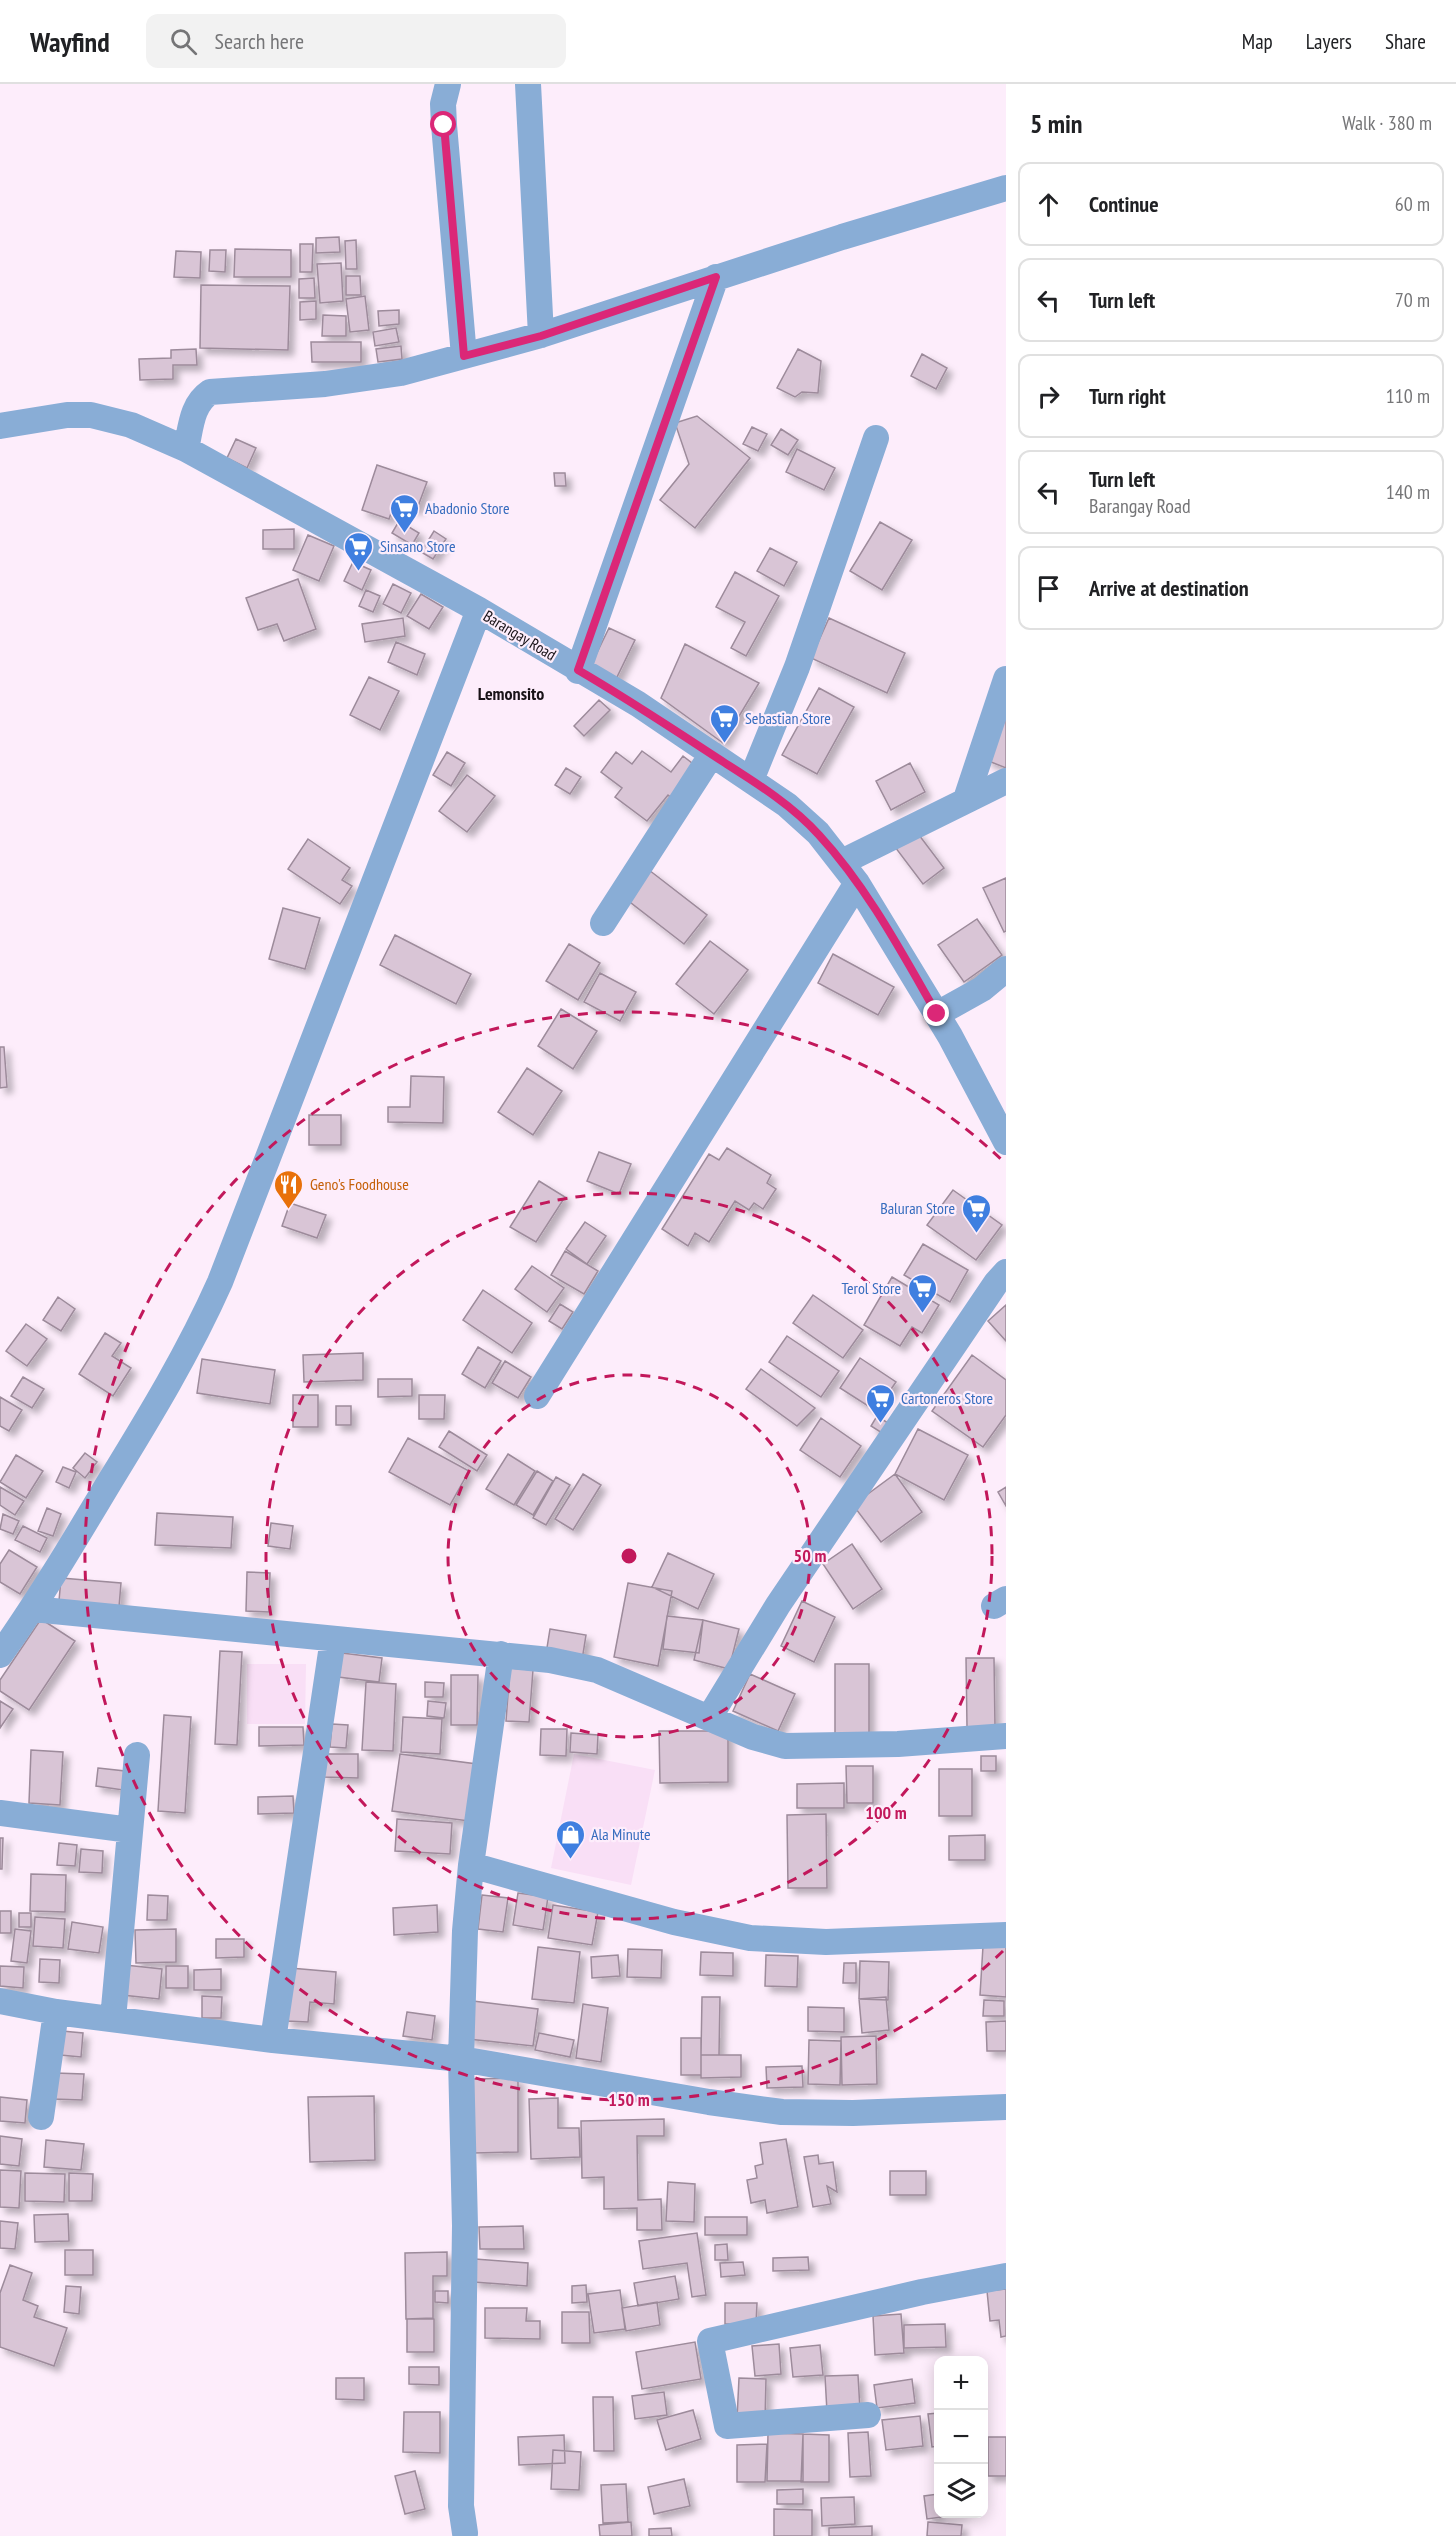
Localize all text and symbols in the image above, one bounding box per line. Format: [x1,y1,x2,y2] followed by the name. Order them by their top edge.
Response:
[146,14,566,68] search box
[30,23,110,60] text: Wayfind
[167,25,200,58] icon: search
[215,27,304,55] text: Search here
[1242,28,1273,55] text: Map
[1306,28,1352,55] text: Layers
[1385,28,1426,55] text: Share
[1030,107,1083,140] text: 5 min
[1342,110,1432,136] text: Walk · 380 m
[430,111,456,137] route start
[1032,188,1065,221] icon: ahead
[1089,190,1159,218] text: Continue
[1395,191,1430,217] text: 60 m
[1032,284,1065,317] icon: left
[1089,286,1155,314] text: Turn left
[1395,287,1430,313] text: 70 m
[1032,380,1065,413] icon: right
[1089,382,1166,410] text: Turn right
[1386,383,1430,409] text: 110 m
[1089,465,1155,493] text: Turn left
[1032,476,1065,509] icon: left
[1386,479,1430,505] text: 140 m
[388,492,420,534] supermarket icon: Abadonio Store
[1089,493,1191,519] text: Barangay Road
[425,498,510,518] place label: Abadonio Store
[343,530,375,572] supermarket icon: Sinsano Store
[380,536,456,556] place label: Sinsano Store
[1032,572,1065,605] icon: arrive
[1089,574,1249,602] text: Arrive at destination
[480,605,560,665] street label: Barangay Road
[478,682,544,705] district label: Lemonsito
[708,702,740,744] supermarket icon: Sebastian Store
[745,708,831,728] place label: Sebastian Store
[923,1000,949,1026] route end
[273,1168,305,1210] restaurant icon: Geno's Foodhouse
[310,1174,409,1194] place label: Geno's Foodhouse
[960,1192,992,1234] supermarket icon: Baluran Store
[880,1198,955,1218] place label: Baluran Store
[906,1272,938,1314] supermarket icon: Terol Store
[841,1278,901,1298] place label: Terol Store
[864,1382,896,1424] supermarket icon: Cartoneros Store
[901,1388,993,1408] place label: Cartoneros Store
[794,1544,826,1567] text: 50 m
[619,1546,639,1566] centre of rings
[865,1801,907,1824] text: 100 m
[554,1818,586,1860] shop icon: Ala Minute
[591,1824,651,1844] place label: Ala Minute
[608,2088,650,2111] text: 150 m
[934,2356,988,2518] map controls
[934,2356,988,2410] button: +
[934,2410,988,2464] button: −
[934,2464,988,2518] button: layers

